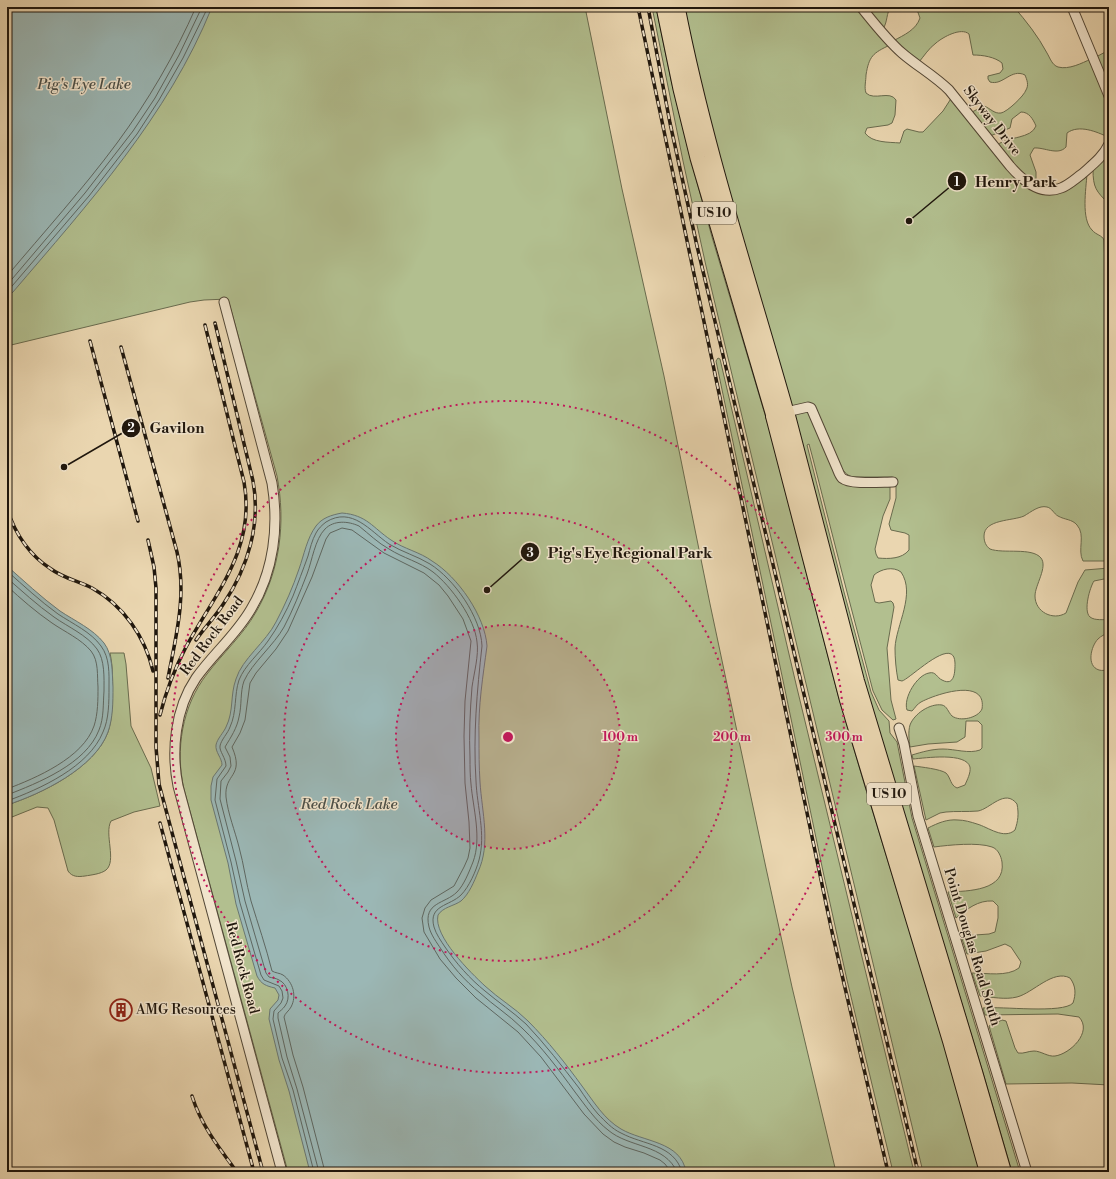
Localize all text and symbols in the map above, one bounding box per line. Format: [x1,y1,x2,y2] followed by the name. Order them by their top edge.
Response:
[36,75,131,94] water label: Pig's Eye Lake
[959,82,1025,160] street label: Skyway Drive
[947,168,1065,195] callout: Henry Park
[975,173,1058,192] text: Henry Park
[954,175,960,190] text: 1
[692,202,736,224] road number: US 10
[121,415,212,442] callout: Gavilon
[149,419,205,438] text: Gavilon
[127,421,135,436] text: 2
[520,539,721,566] callout: Pig's Eye Regional Park
[548,544,713,563] text: Pig's Eye Regional Park
[526,546,534,561] text: 3
[176,593,248,679] street label: Red Rock Road
[501,730,515,744] centre of rings
[602,730,638,745] text: 100 m
[713,730,751,745] text: 200 m
[825,730,863,745] text: 300 m
[867,783,911,805] road number: US 10
[299,795,398,814] water label: Red Rock Lake
[939,866,1005,1029] street label: Point Douglas Road South
[221,920,263,1016] street label: Red Rock Road
[108,997,134,1023] building icon: AMG Resources
[135,1001,236,1019] place label: AMG Resources

